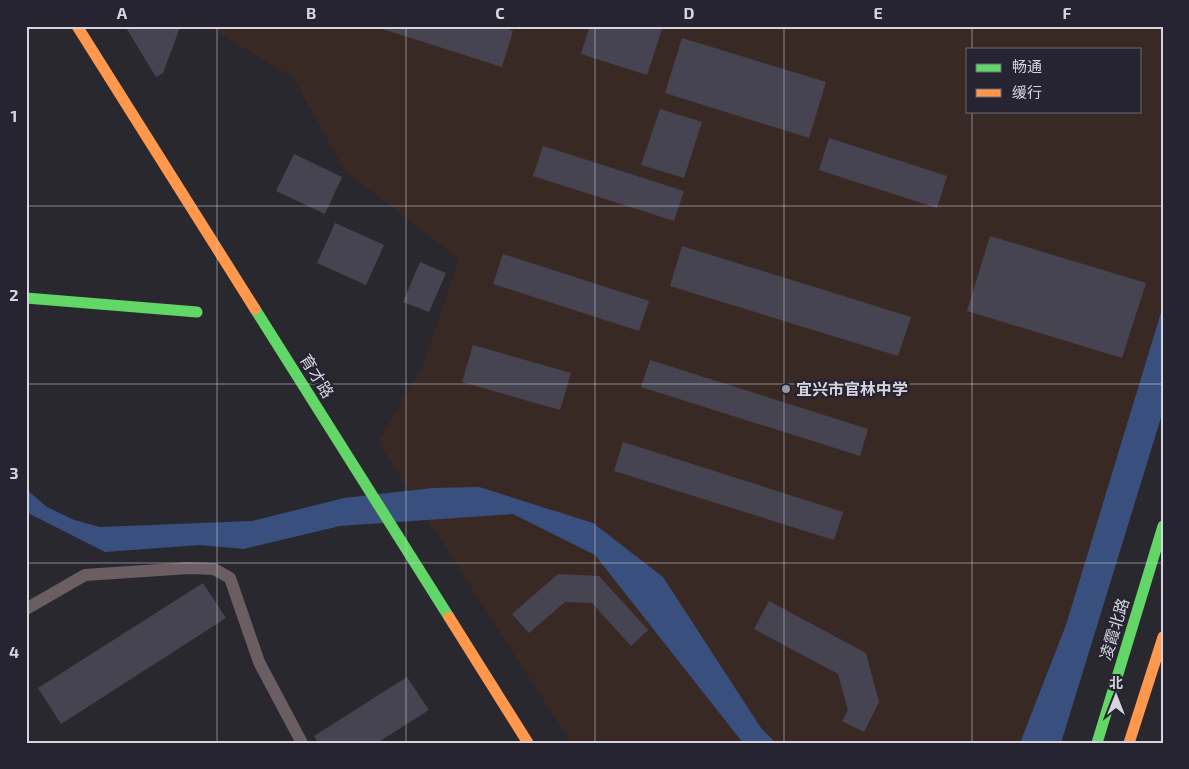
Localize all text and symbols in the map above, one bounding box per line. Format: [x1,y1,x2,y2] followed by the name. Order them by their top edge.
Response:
[117,3,128,22] text: A
[306,3,316,22] text: B
[495,3,505,22] text: C
[684,3,695,22] text: D
[873,3,883,22] text: E
[1063,3,1072,22] text: F
[966,48,1142,112] legend
[1012,57,1042,75] text: 畅通
[1012,83,1042,101] text: 缓行
[11,106,17,125] text: 1
[9,285,19,304] text: 2
[297,350,338,401] street label: 育才路
[796,379,908,398] place label: 宜兴市官林中学
[780,383,792,395] marker: 宜兴市官林中学
[9,463,19,482] text: 3
[1095,595,1132,662] street label: 凌霞北路
[9,642,19,661] text: 4
[1092,672,1142,722] north arrow
[1109,674,1123,691] text: 北

